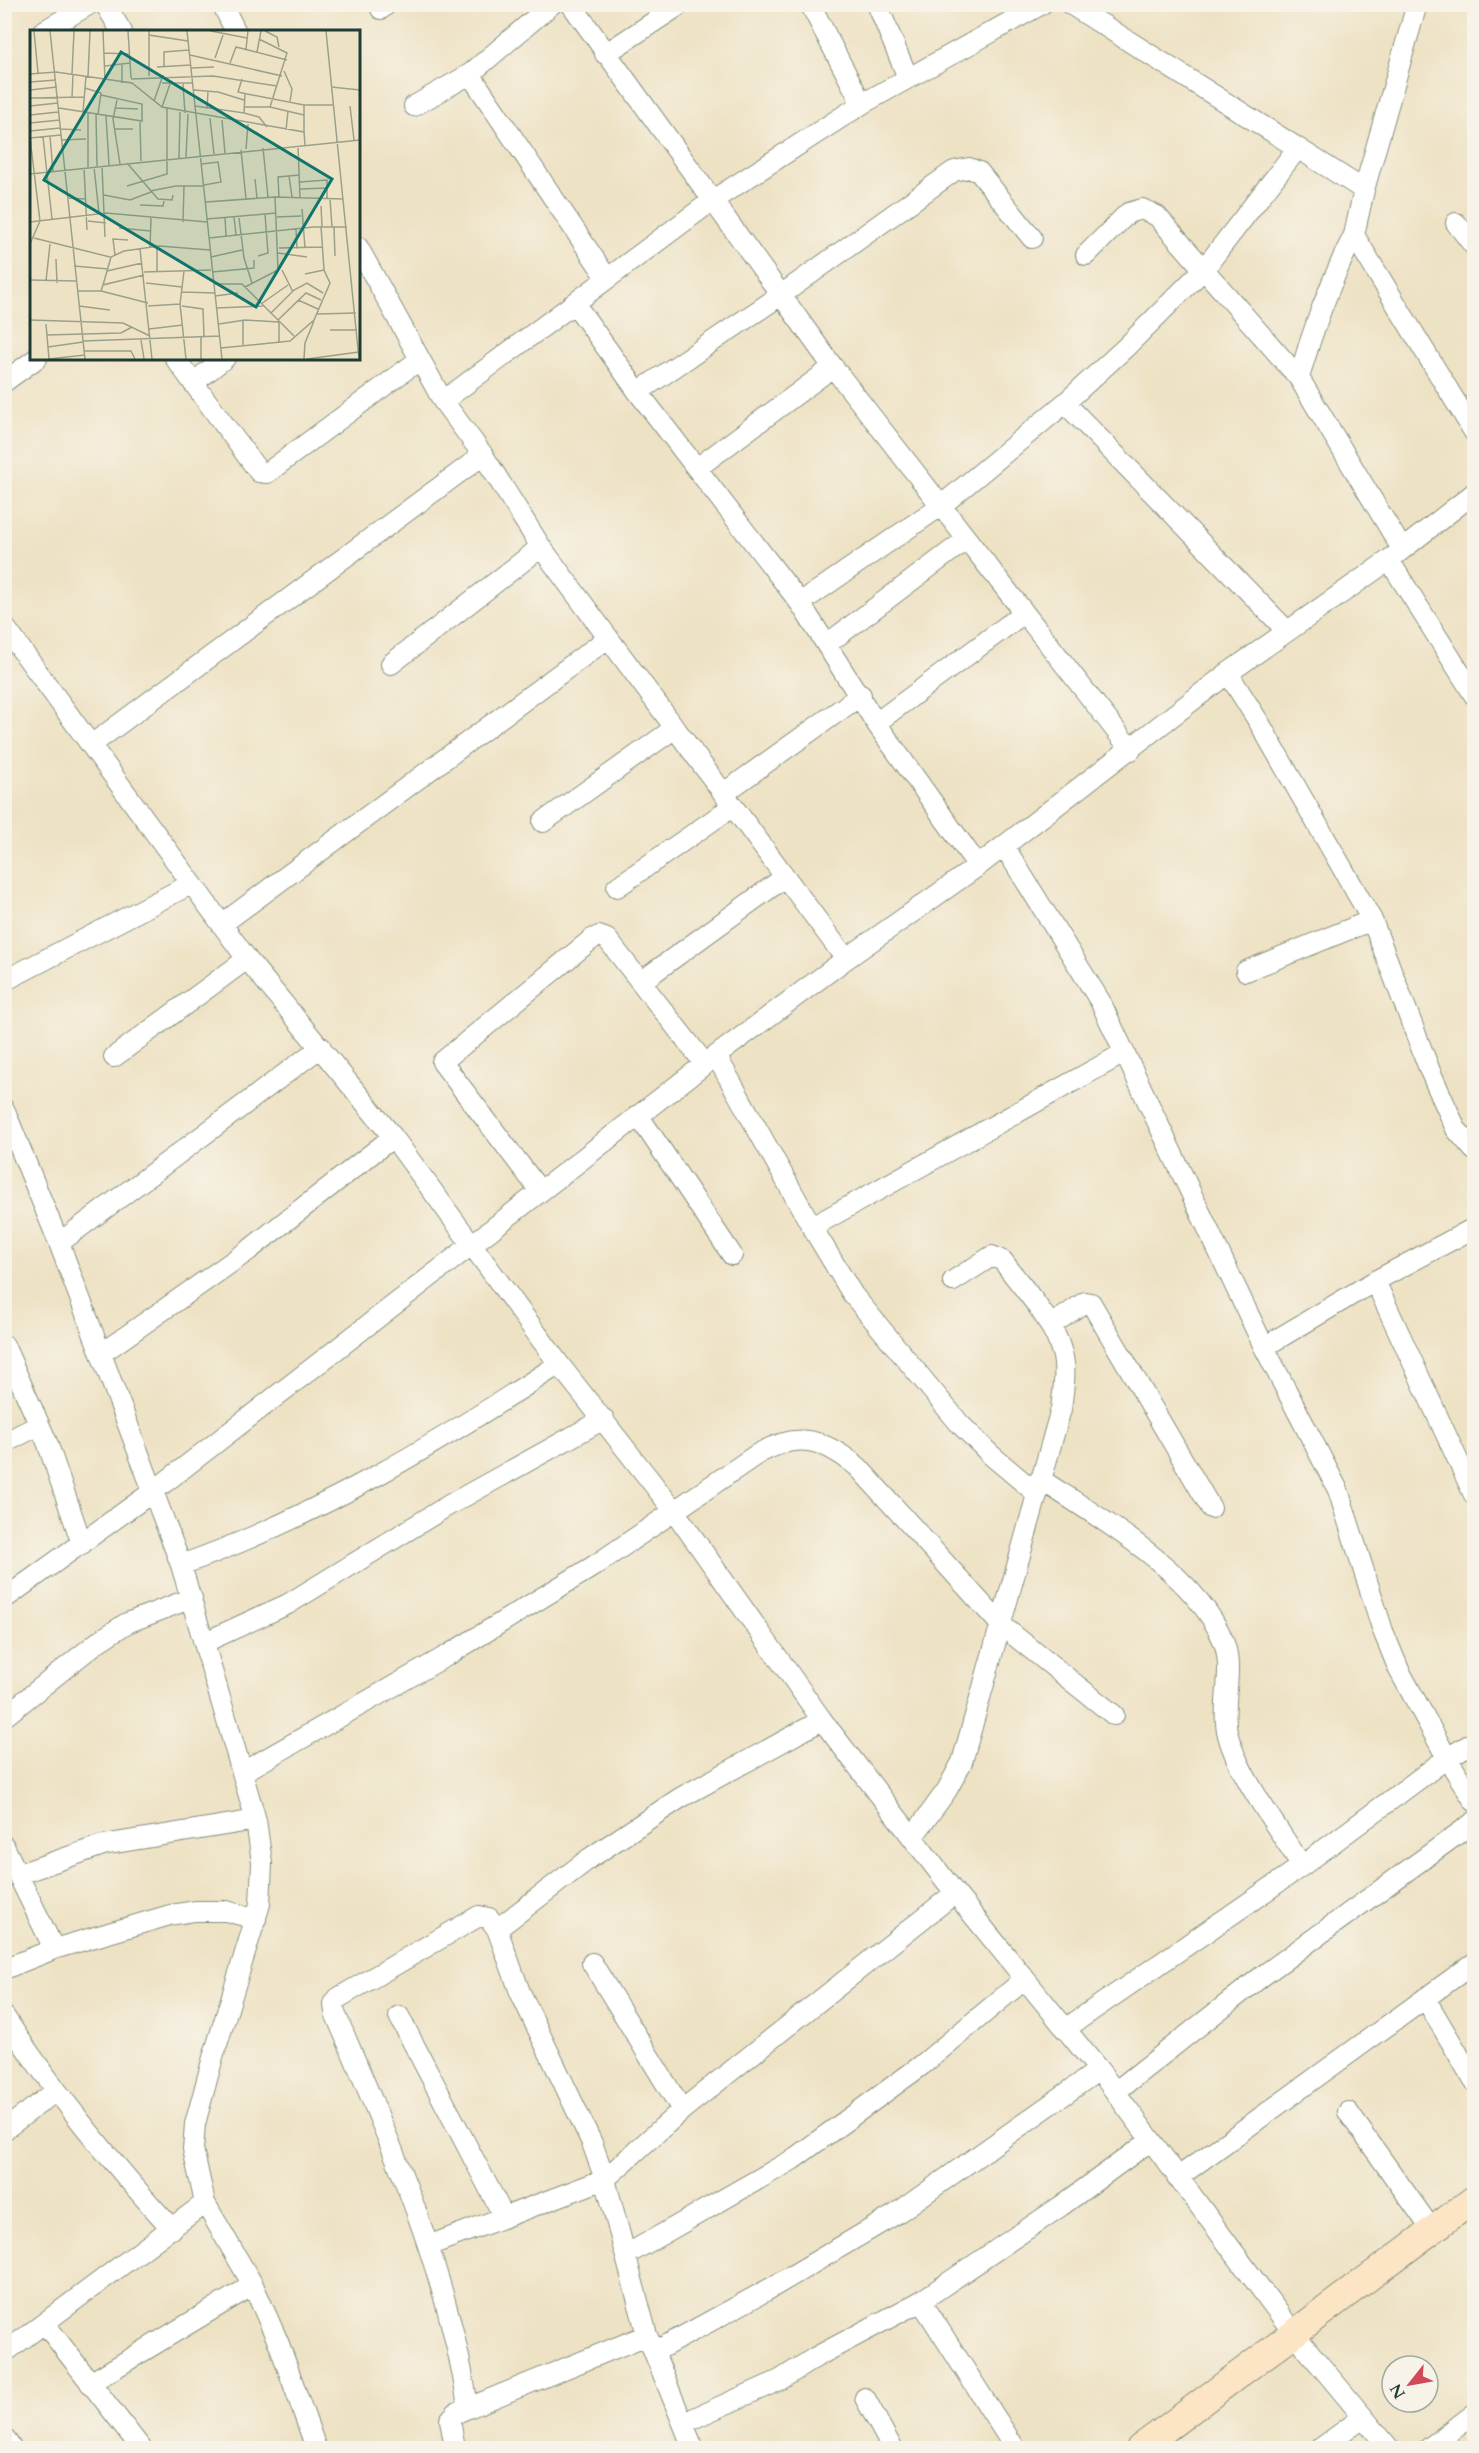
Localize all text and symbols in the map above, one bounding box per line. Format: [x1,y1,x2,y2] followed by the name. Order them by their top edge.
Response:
[30,30,360,360] inset map
[1380,2354,1440,2414] north arrow
[1385,2379,1411,2403] text: N

